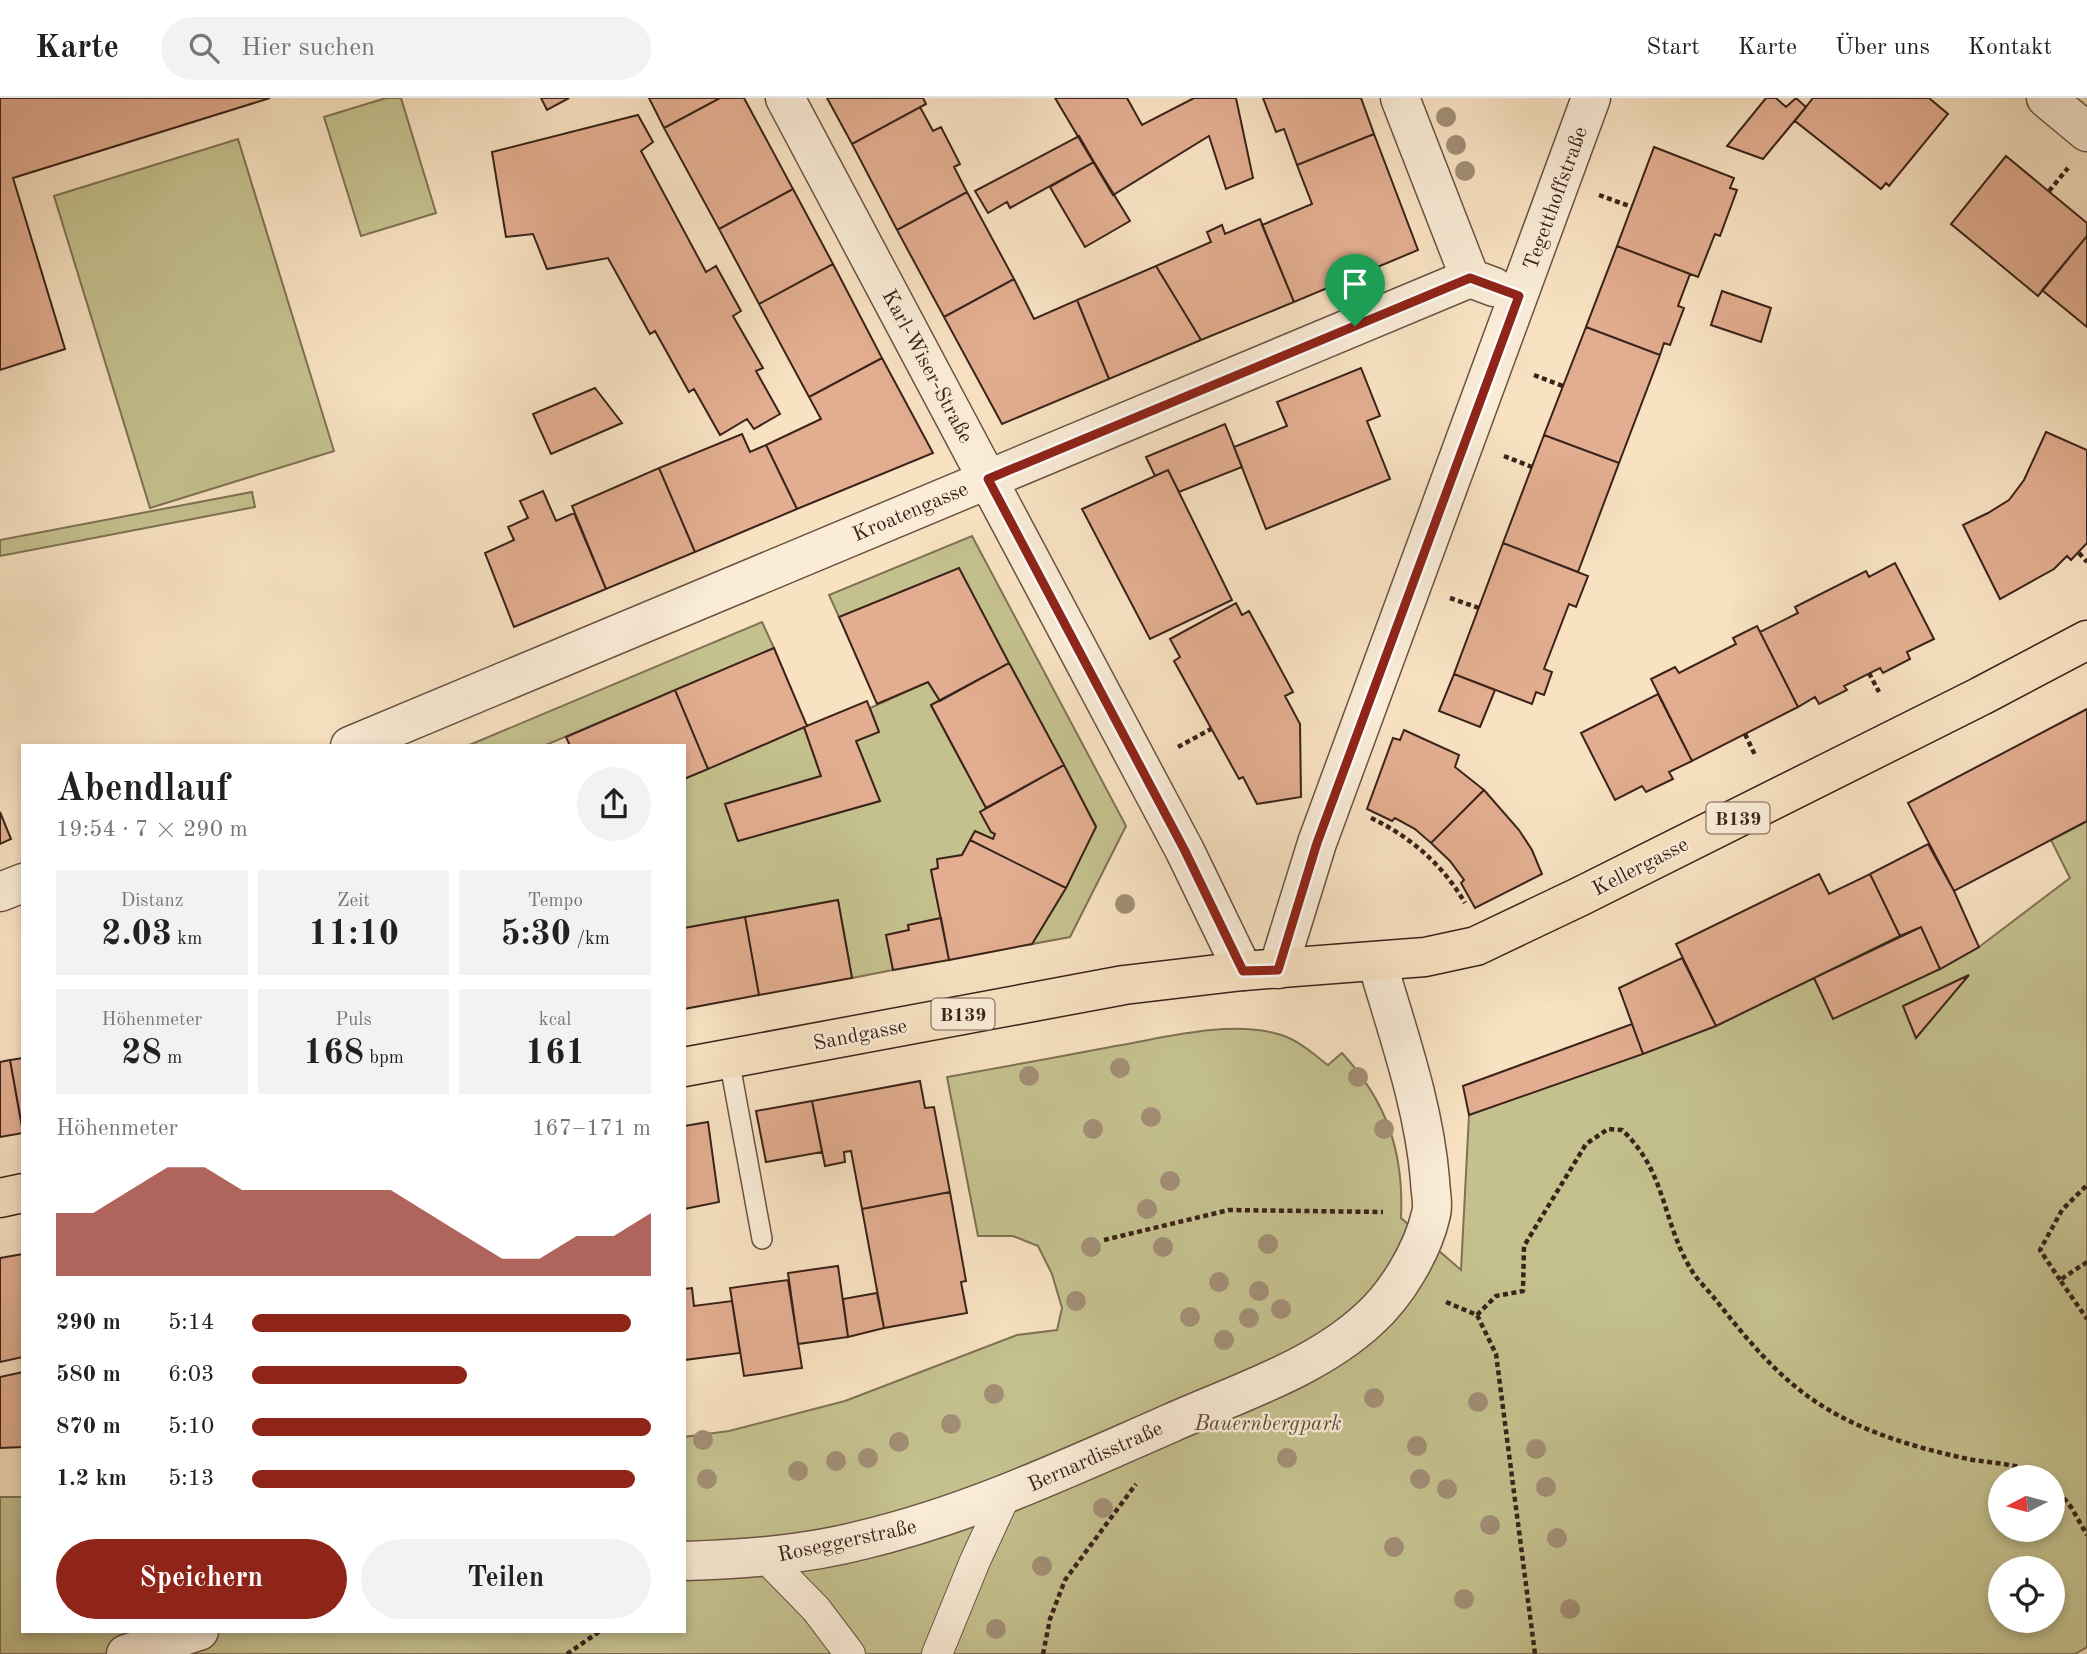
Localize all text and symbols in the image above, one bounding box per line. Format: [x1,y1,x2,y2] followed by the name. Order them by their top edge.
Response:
[161,17,651,80] search box
[185,29,223,67] icon: search
[35,32,119,65] text: Karte
[241,35,375,61] text: Hier suchen
[1646,36,1700,60] text: Start
[1738,36,1797,60] text: Karte
[1835,36,1930,60] text: Über uns
[1968,36,2052,60] text: Kontakt
[1521,124,1592,273] street label: Tegetthoffstraße
[1325,254,1385,326] pin
[1336,265,1374,303] icon: arrive
[877,286,976,447] street label: Karl-Wiser-Straße
[850,479,971,546] street label: Kroatengasse
[577,767,651,841] button: share
[56,771,229,809] text: Abendlauf
[1706,803,1770,834] road number: B139
[56,818,248,841] text: 19:54 · 7 × 290 m
[1589,834,1692,900] street label: Kellergasse
[120,892,183,911] text: Distanz
[337,892,370,911] text: Zeit
[527,892,583,911] text: Tempo
[101,917,172,952] text: 2.03
[308,917,399,952] text: 11:10
[500,917,571,952] text: 5:30
[172,930,202,949] text: km
[571,930,610,949] text: /km
[932,998,995,1030] road number: B139
[101,1011,202,1030] text: Höhenmeter
[335,1011,372,1030] text: Puls
[539,1011,572,1030] text: kcal
[812,1016,909,1055] street label: Sandgasse
[121,1036,162,1071] text: 28
[303,1036,364,1071] text: 168
[525,1036,586,1071] text: 161
[162,1049,182,1068] text: m
[364,1049,404,1068] text: bpm
[56,1117,178,1140] text: Höhenmeter
[532,1117,651,1140] text: 167–171 m
[56,1311,121,1334] text: 290 m
[168,1311,214,1334] text: 5:14
[56,1363,121,1386] text: 580 m
[168,1363,214,1386] text: 6:03
[1193,1414,1342,1435] park label: Bauernbergpark
[56,1415,121,1438] text: 870 m
[168,1415,214,1438] text: 5:10
[1025,1418,1166,1496] street label: Bernardisstraße
[1988,1465,2065,1542] north arrow
[1988,1465,2065,1633] map controls
[56,1467,127,1490] text: 1.2 km
[168,1467,214,1490] text: 5:13
[776,1517,919,1566] street label: Roseggerstraße
[56,1539,347,1619] button: Speichern
[361,1539,651,1619] button: Teilen
[1988,1556,2065,1633] button: locate

